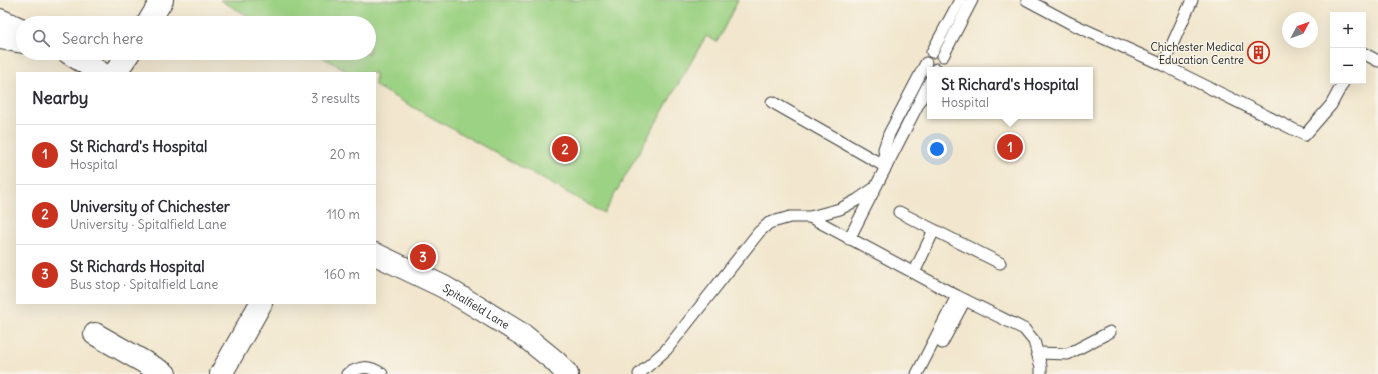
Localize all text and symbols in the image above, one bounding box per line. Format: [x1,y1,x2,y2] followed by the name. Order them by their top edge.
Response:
[1282,12,1318,48] north arrow
[1330,12,1366,84] map controls
[1330,12,1366,48] button: +
[16,16,376,60] search box
[30,27,52,49] icon: search
[62,29,143,48] text: Search here
[1150,40,1244,67] place label: Chichester Medical Education Centre
[1246,40,1272,66] building icon: Chichester Medical Education Centre
[1330,48,1366,84] button: −
[927,67,1093,119] popup
[941,75,1079,94] text: St Richard's Hospital
[32,87,88,109] text: Nearby
[311,90,360,107] text: 3 results
[941,94,989,111] text: Hospital
[997,132,1023,162] pin: 1
[552,134,578,164] pin: 2
[70,137,207,156] text: St Richard's Hospital
[927,139,947,159] your location
[42,146,48,163] text: 1
[330,146,360,163] text: 20 m
[70,156,118,173] text: Hospital
[70,197,230,216] text: University of Chichester
[41,206,49,223] text: 2
[327,206,360,223] text: 110 m
[70,216,227,233] text: University · Spitalfield Lane
[410,242,436,272] pin: 3
[70,257,205,276] text: St Richards Hospital
[41,266,49,283] text: 3
[324,266,360,283] text: 160 m
[70,276,218,293] text: Bus stop · Spitalfield Lane
[440,281,512,332] street label: Spitalfield Lane

